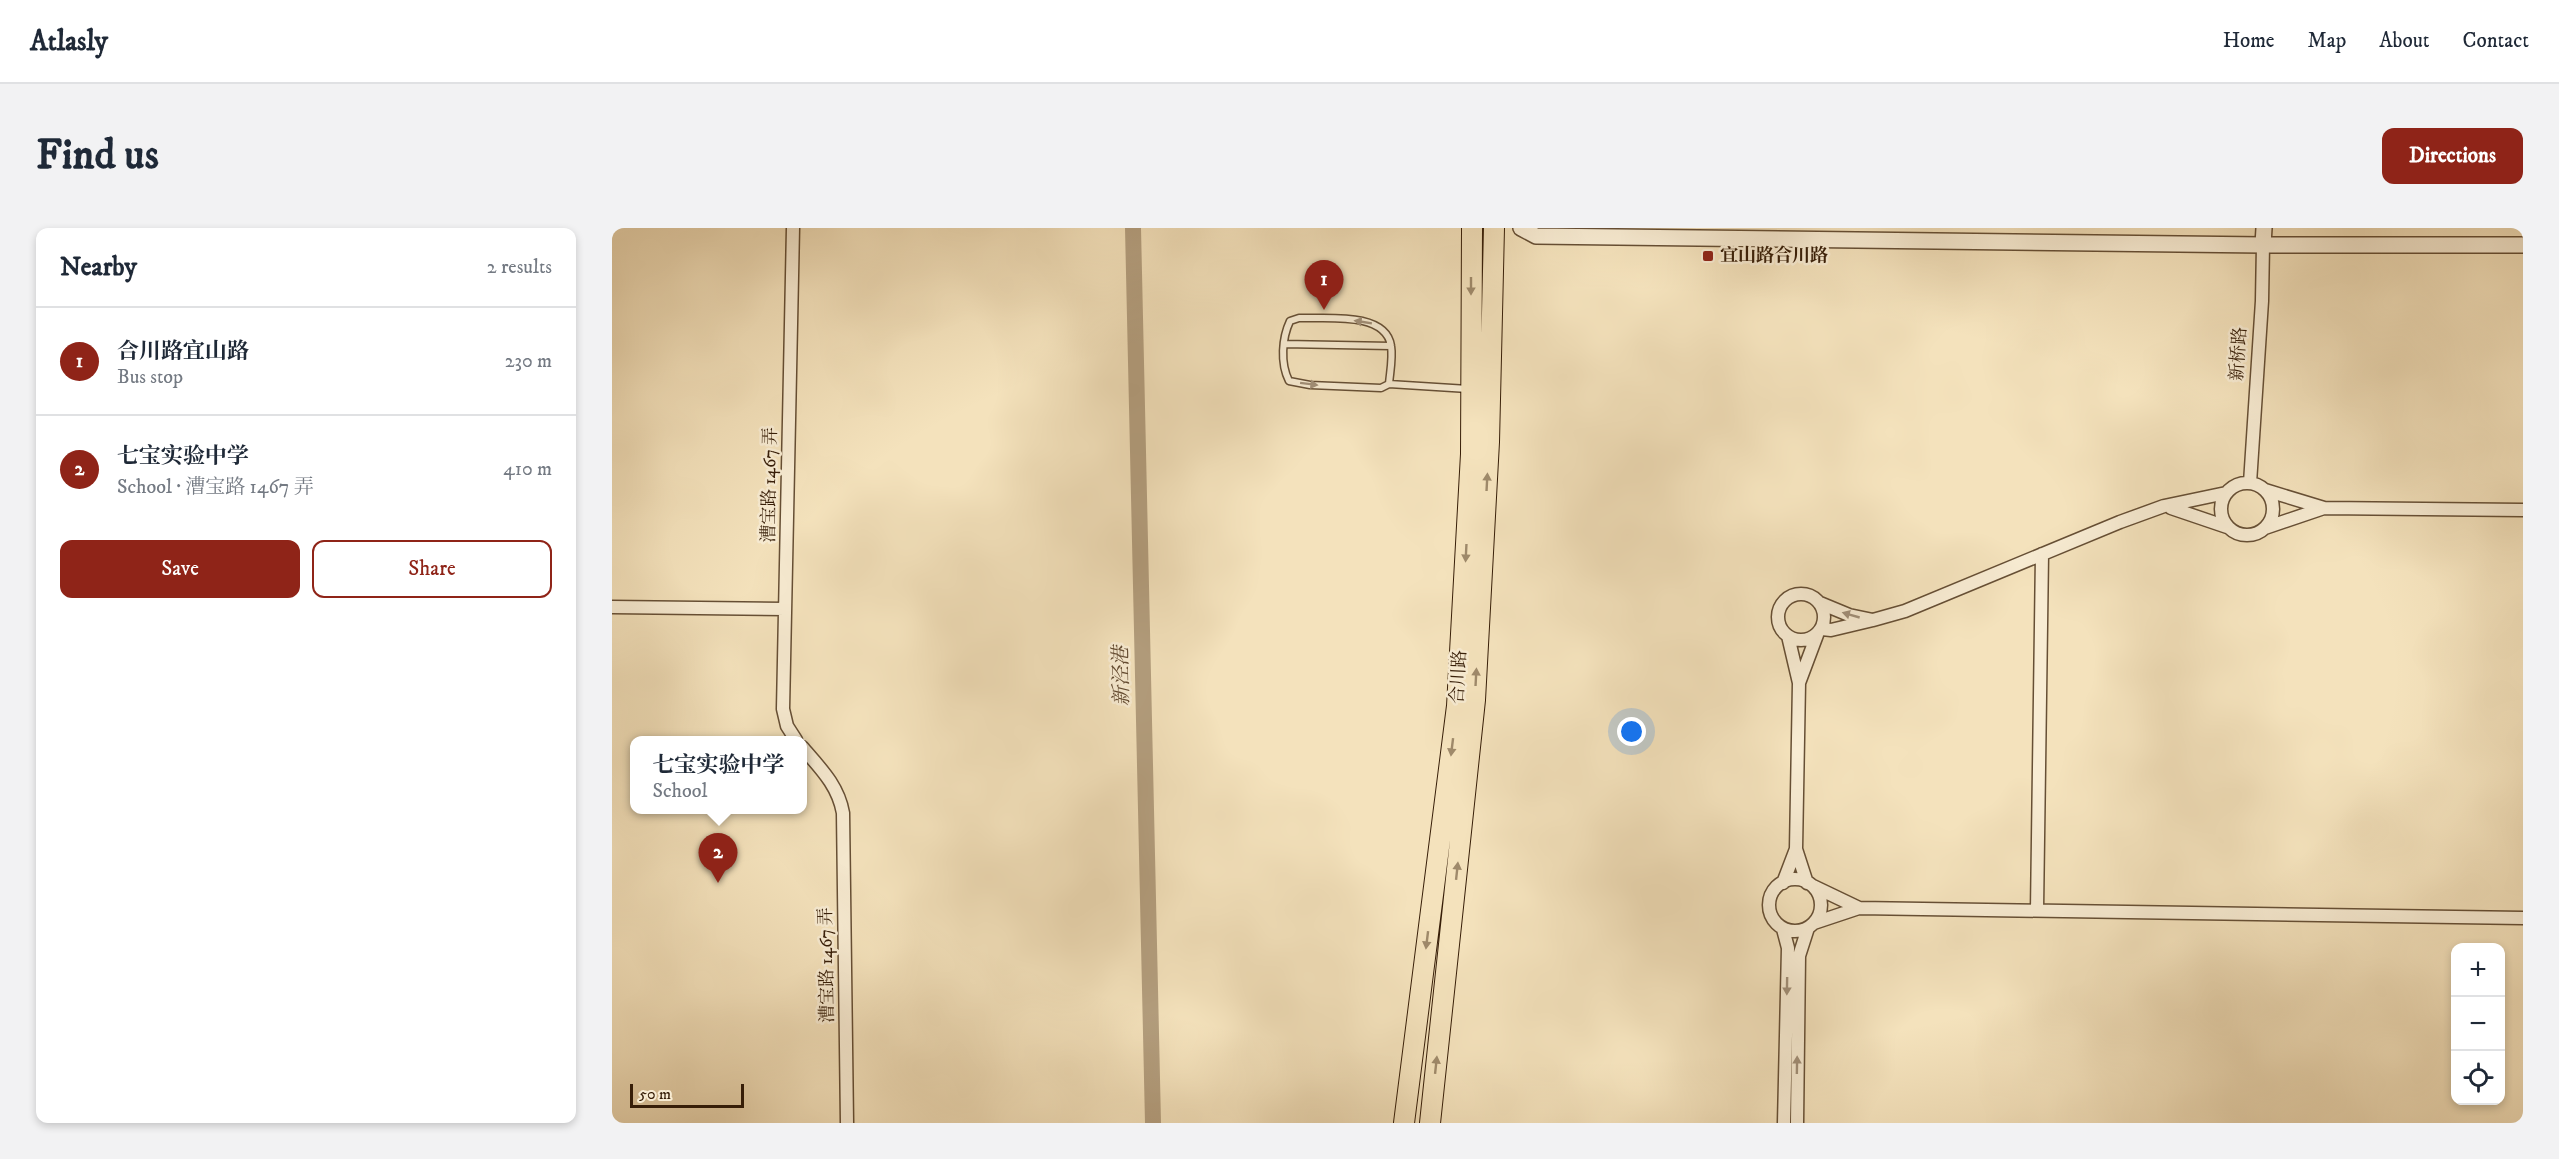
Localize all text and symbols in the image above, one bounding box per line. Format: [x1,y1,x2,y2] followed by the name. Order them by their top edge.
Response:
[30,24,108,59] text: Atlasly
[2223,28,2275,54] text: Home
[2308,28,2346,54] text: Map
[2379,28,2430,54] text: About
[2463,28,2529,54] text: Contact
[2382,128,2523,184] button: Directions
[36,130,159,182] text: Find us
[1720,245,1828,267] place label: 宜山路合川路
[1701,249,1715,263] marker: 宜山路合川路
[60,251,137,284] text: Nearby
[487,255,552,280] text: 2 results
[1304,260,1344,310] pin: 1
[1466,277,1476,296] one-way arrow
[1353,317,1372,326] one-way arrow
[2226,326,2252,382] street label: 新桥路
[117,338,249,365] text: 合川路宜山路
[76,349,83,374] text: 1
[505,349,552,374] text: 230 m
[117,365,183,390] text: Bus stop
[1300,380,1319,389] one-way arrow
[758,427,782,543] street label: 漕宝路 1467 弄
[117,443,249,470] text: 七宝实验中学
[75,457,84,482] text: 2
[503,457,552,482] text: 410 m
[1482,473,1491,492] one-way arrow
[117,475,314,500] text: School · 漕宝路 1467 弄
[60,540,300,598] button: Save
[312,540,552,598] button: Share
[1461,543,1470,562] one-way arrow
[1842,609,1860,619] one-way arrow
[1109,643,1135,706] water label: 新泾港
[1447,649,1471,705] street label: 合川路
[1472,667,1481,686] one-way arrow
[1617,717,1646,746] your location
[630,736,807,814] popup
[1447,738,1457,757] one-way arrow
[652,752,785,779] text: 七宝实验中学
[652,779,707,804] text: School
[698,834,738,883] pin: 2
[1452,861,1462,880] one-way arrow
[815,907,839,1023] street label: 漕宝路 1467 弄
[1422,931,1432,950] one-way arrow
[2451,943,2505,1105] map controls
[2451,943,2505,997] button: +
[1783,977,1792,996] one-way arrow
[2451,997,2505,1051] button: −
[2451,1051,2505,1105] button: locate
[1431,1055,1441,1074] one-way arrow
[1792,1055,1802,1074] one-way arrow
[630,1081,744,1108] scale bar
[639,1084,671,1104] text: 50 m

